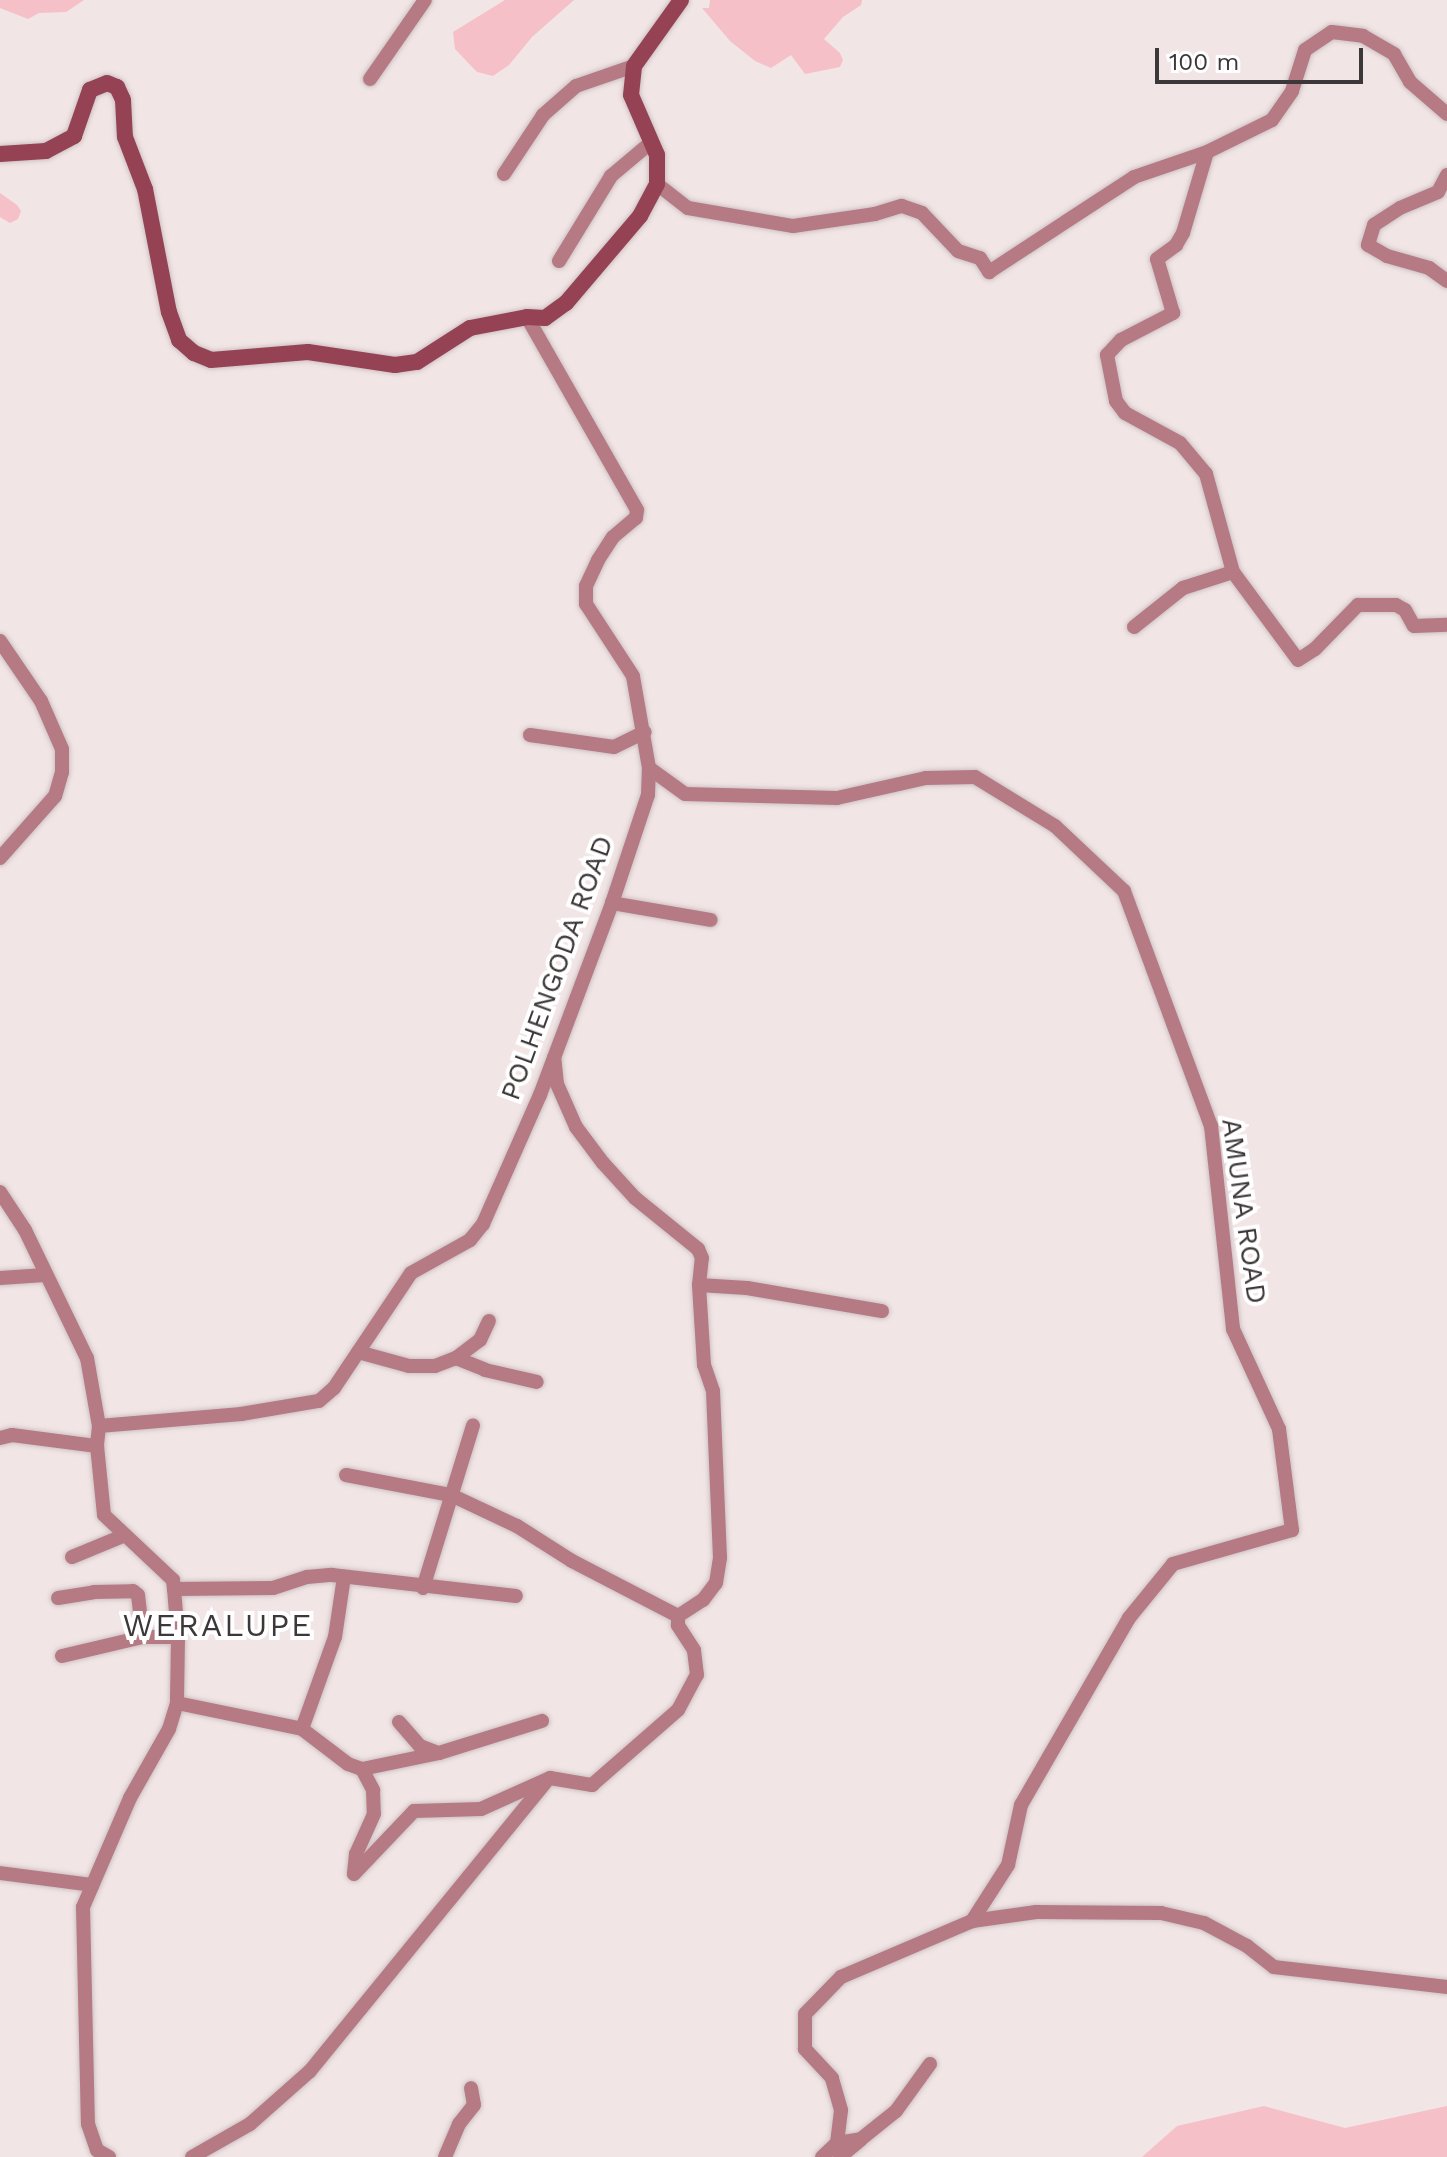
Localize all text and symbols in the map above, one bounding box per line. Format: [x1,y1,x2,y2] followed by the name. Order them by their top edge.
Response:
[1159,32,1367,82] scale bar
[1169,48,1239,76] text: 100 m
[493,831,621,1105] street label: POLHENGODA ROAD
[1214,1115,1274,1307] street label: AMUNA ROAD
[123,1606,313,1644] district label: WERALUPE

